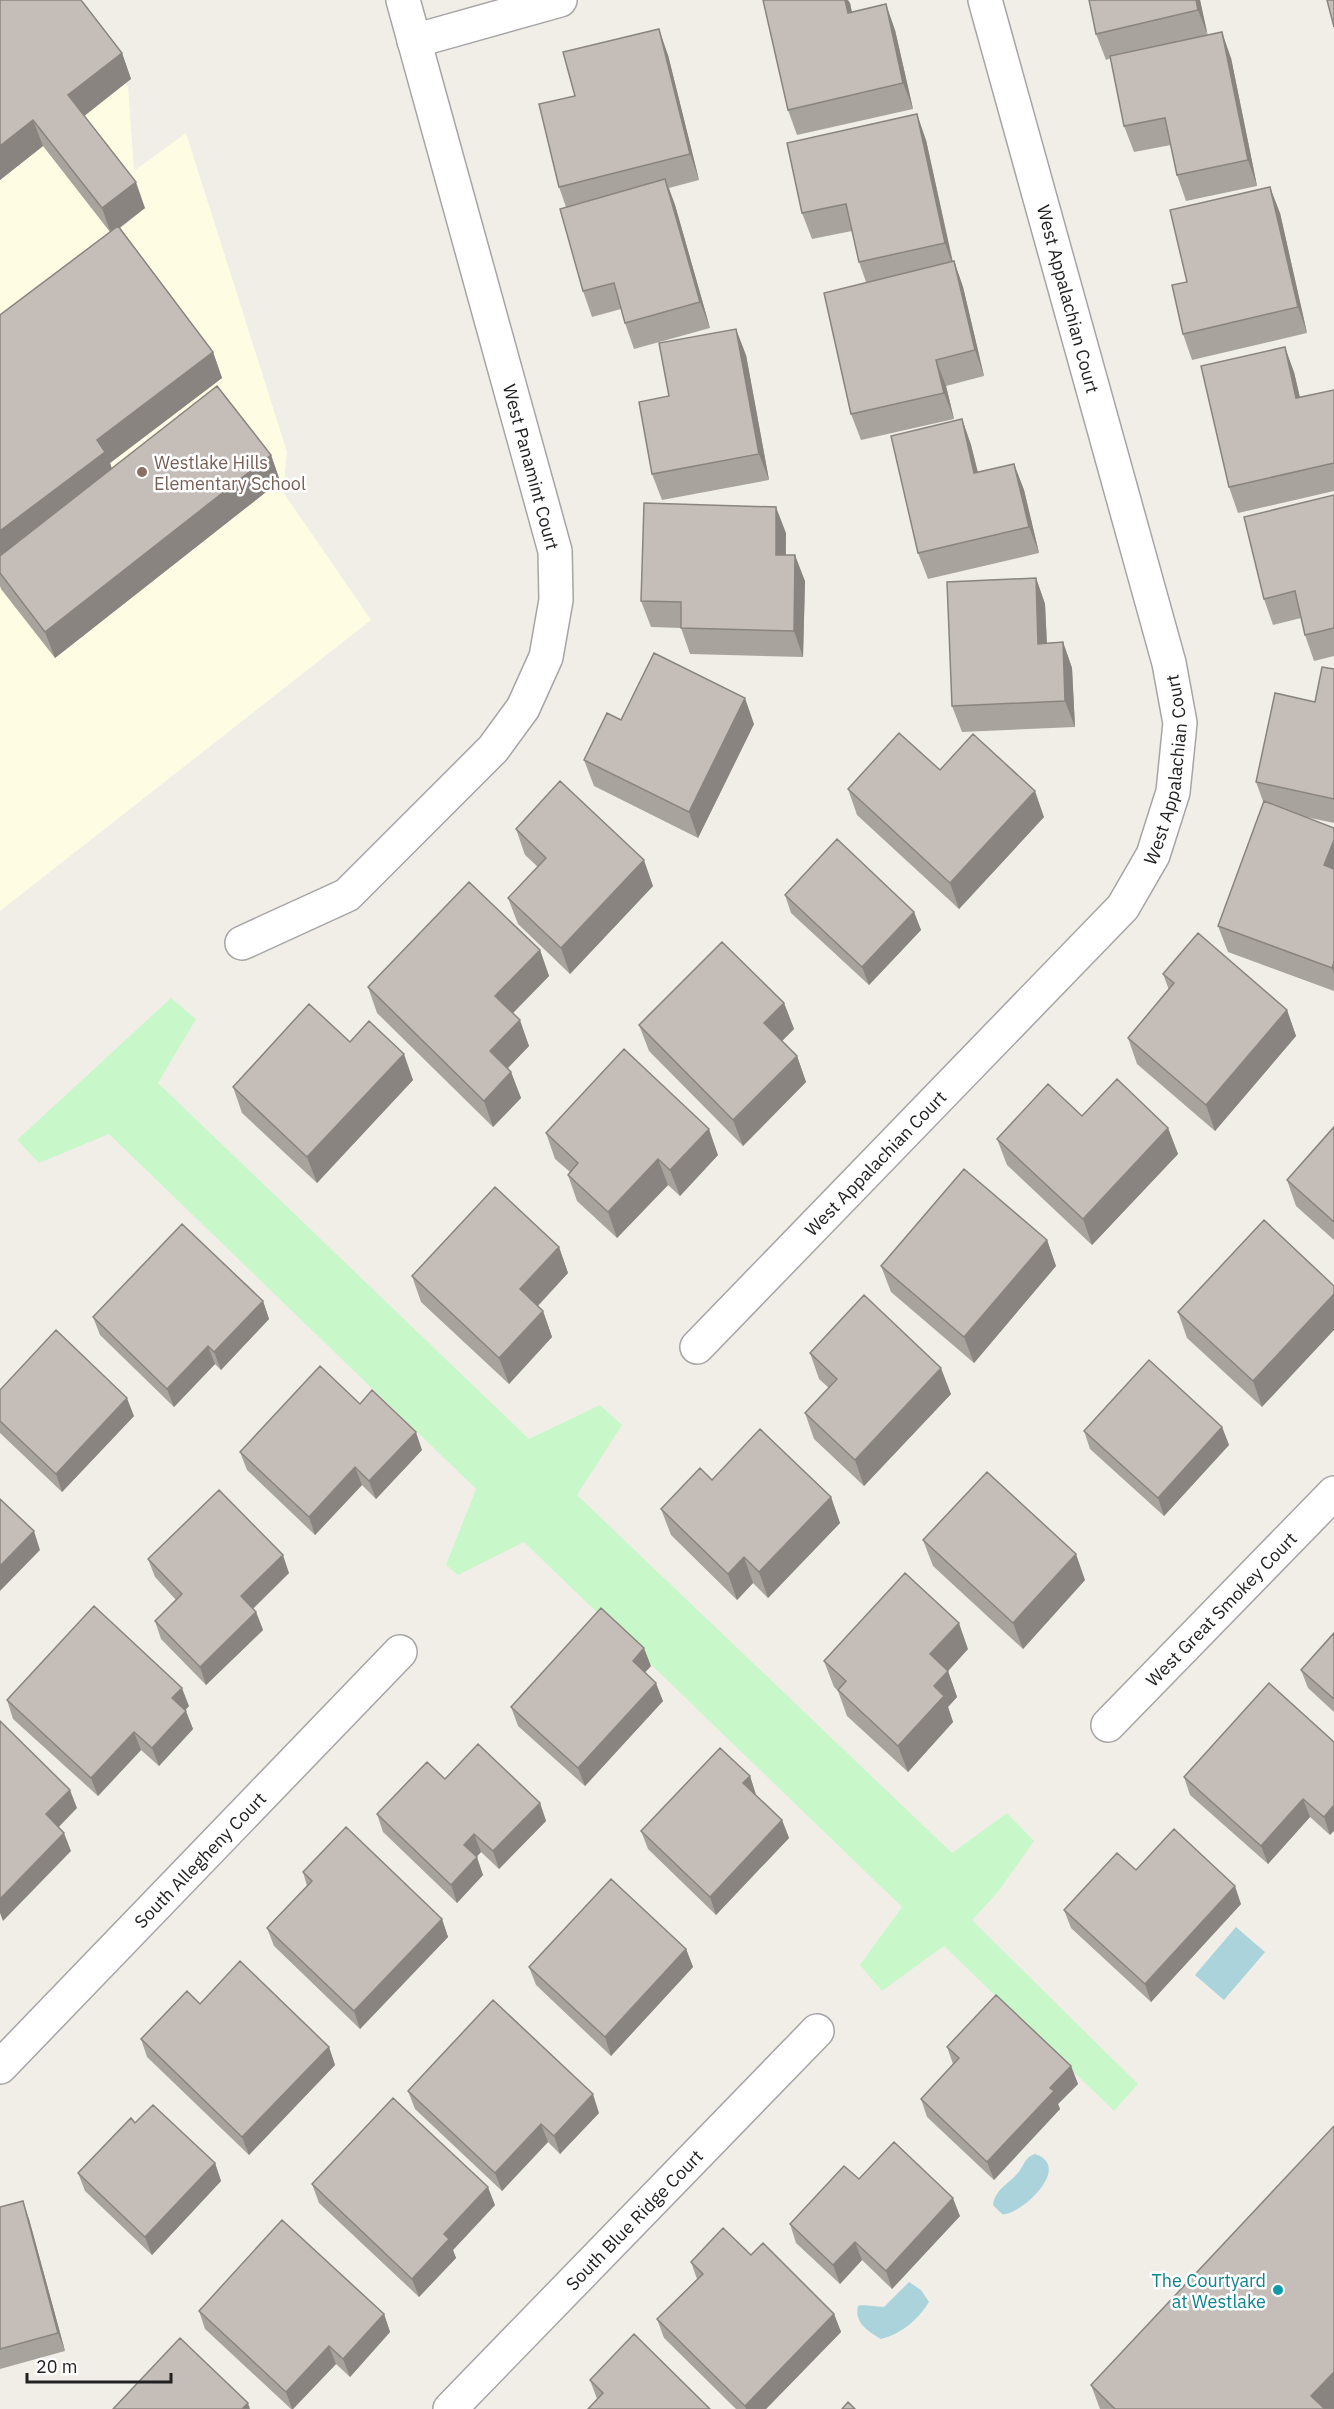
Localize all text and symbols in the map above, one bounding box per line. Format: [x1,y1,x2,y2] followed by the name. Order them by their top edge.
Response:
[1032,202,1104,396] street label: West Appalachian Court
[498,382,564,552] street label: West Panamint Court
[154,451,306,495] place label: Westlake Hills Elementary School
[135,465,149,479] marker: Westlake Hills Elementary School
[1138,673,1191,869] street label: West Appalachian Court
[799,1085,951,1241] street label: West Appalachian Court
[1141,1527,1302,1691] street label: West Great Smokey Court
[129,1787,271,1933] street label: South Allegheny Court
[560,2144,707,2295] street label: South Blue Ridge Court
[1152,2269,1266,2313] place label: The Courtyard at Westlake
[1271,2283,1285,2297] marker: The Courtyard at Westlake
[27,2346,171,2384] scale bar
[36,2355,78,2378] text: 20 m

